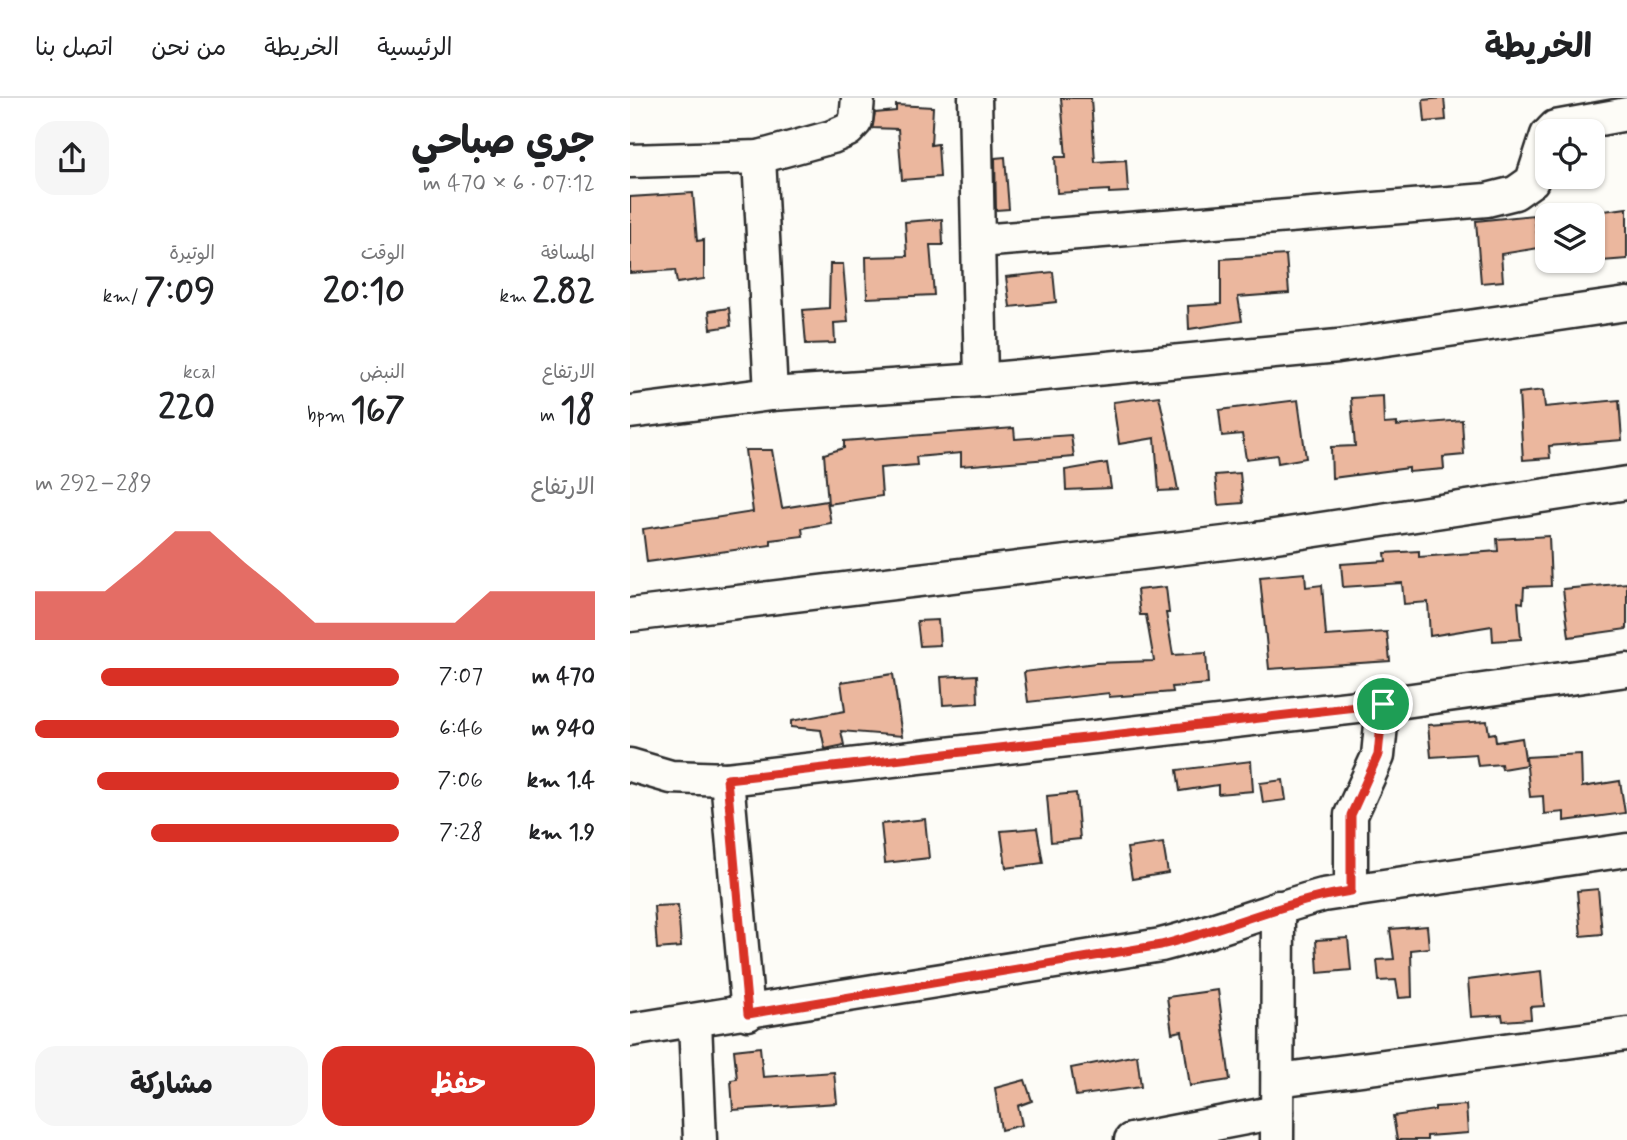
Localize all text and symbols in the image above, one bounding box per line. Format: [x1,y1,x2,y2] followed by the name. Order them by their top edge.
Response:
[1485,26,1592,70] text: الخريطة
[35,33,113,64] text: اتصل بنا
[151,33,226,64] text: من نحن
[264,33,339,64] text: الخريطة
[377,33,453,64] text: الرئيسية
[411,118,595,167] text: جري صباحي
[1535,119,1605,273] map controls
[1535,119,1605,189] button: locate
[35,121,109,195] button: share
[423,169,595,199] text: 07:12 · 6 × 470 m
[1535,203,1605,273] button: layers
[169,241,215,266] text: الوتيرة
[361,241,405,266] text: الوقت
[541,241,595,266] text: المسافة
[144,269,215,315] text: 7:09
[323,269,405,315] text: 20:10
[532,269,595,315] text: 2.82
[103,284,144,309] text: /km
[499,284,532,309] text: km
[183,360,215,385] text: kcal
[360,360,405,385] text: النبض
[542,360,595,385] text: الارتفاع
[158,385,215,431] text: 220
[350,388,405,434] text: 167
[560,388,595,434] text: 18
[307,403,350,428] text: bpm
[540,403,560,428] text: m
[35,469,152,499] text: 289–292 m
[531,473,595,503] text: الارتفاع
[438,662,483,692] text: 7:07
[532,662,595,692] text: 470 m
[1353,674,1413,734] pin
[1364,685,1402,723] icon: arrive
[439,714,483,744] text: 6:46
[531,714,595,744] text: 940 m
[437,766,483,796] text: 7:06
[527,766,595,796] text: 1.4 km
[439,818,483,848] text: 7:28
[529,818,595,848] text: 1.9 km
[35,1046,308,1126] button: مشاركة
[322,1046,595,1126] button: حفظ

